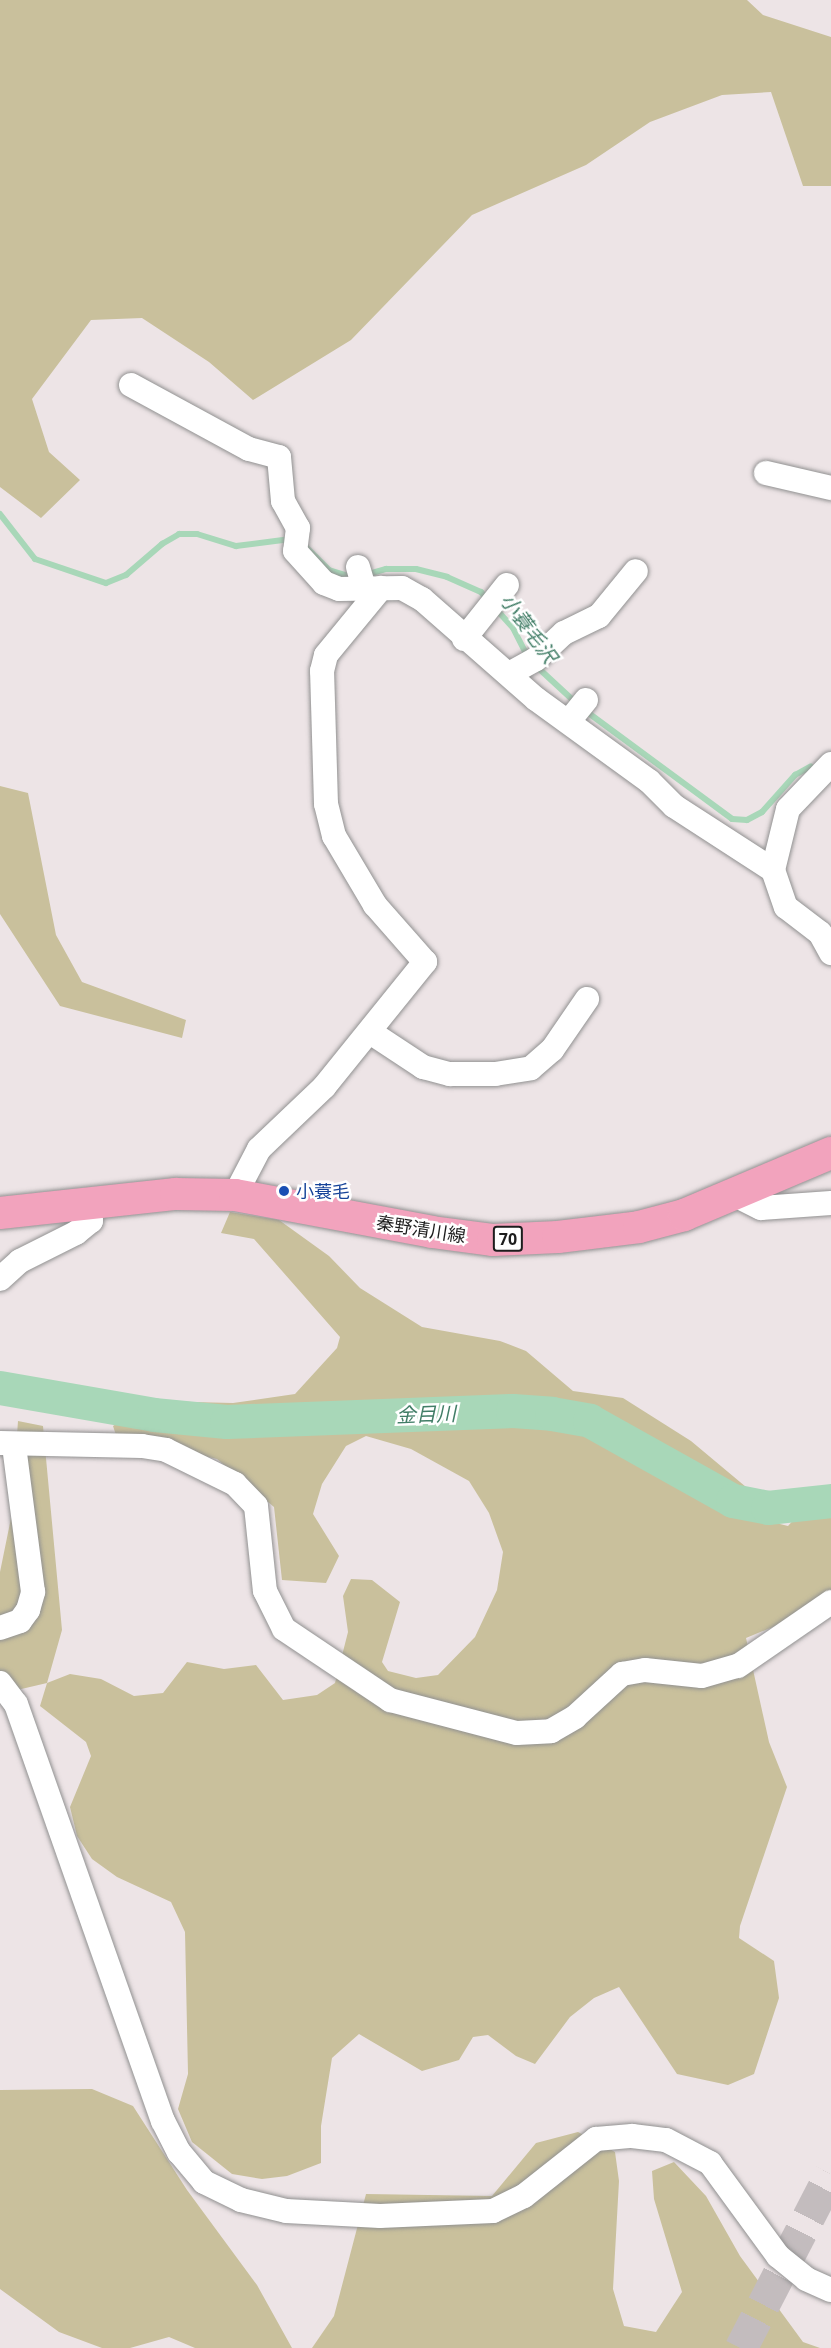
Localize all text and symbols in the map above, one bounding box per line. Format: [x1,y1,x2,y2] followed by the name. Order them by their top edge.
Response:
[496,589,562,667] water label: 小蓑毛沢
[296,1180,350,1202] place label: 小蓑毛
[277,1184,291,1198] marker: 小蓑毛
[375,1211,467,1247] street label: 秦野清川線
[492,1226,524,1252] road number: 70
[396,1401,456,1427] water label: 金目川

